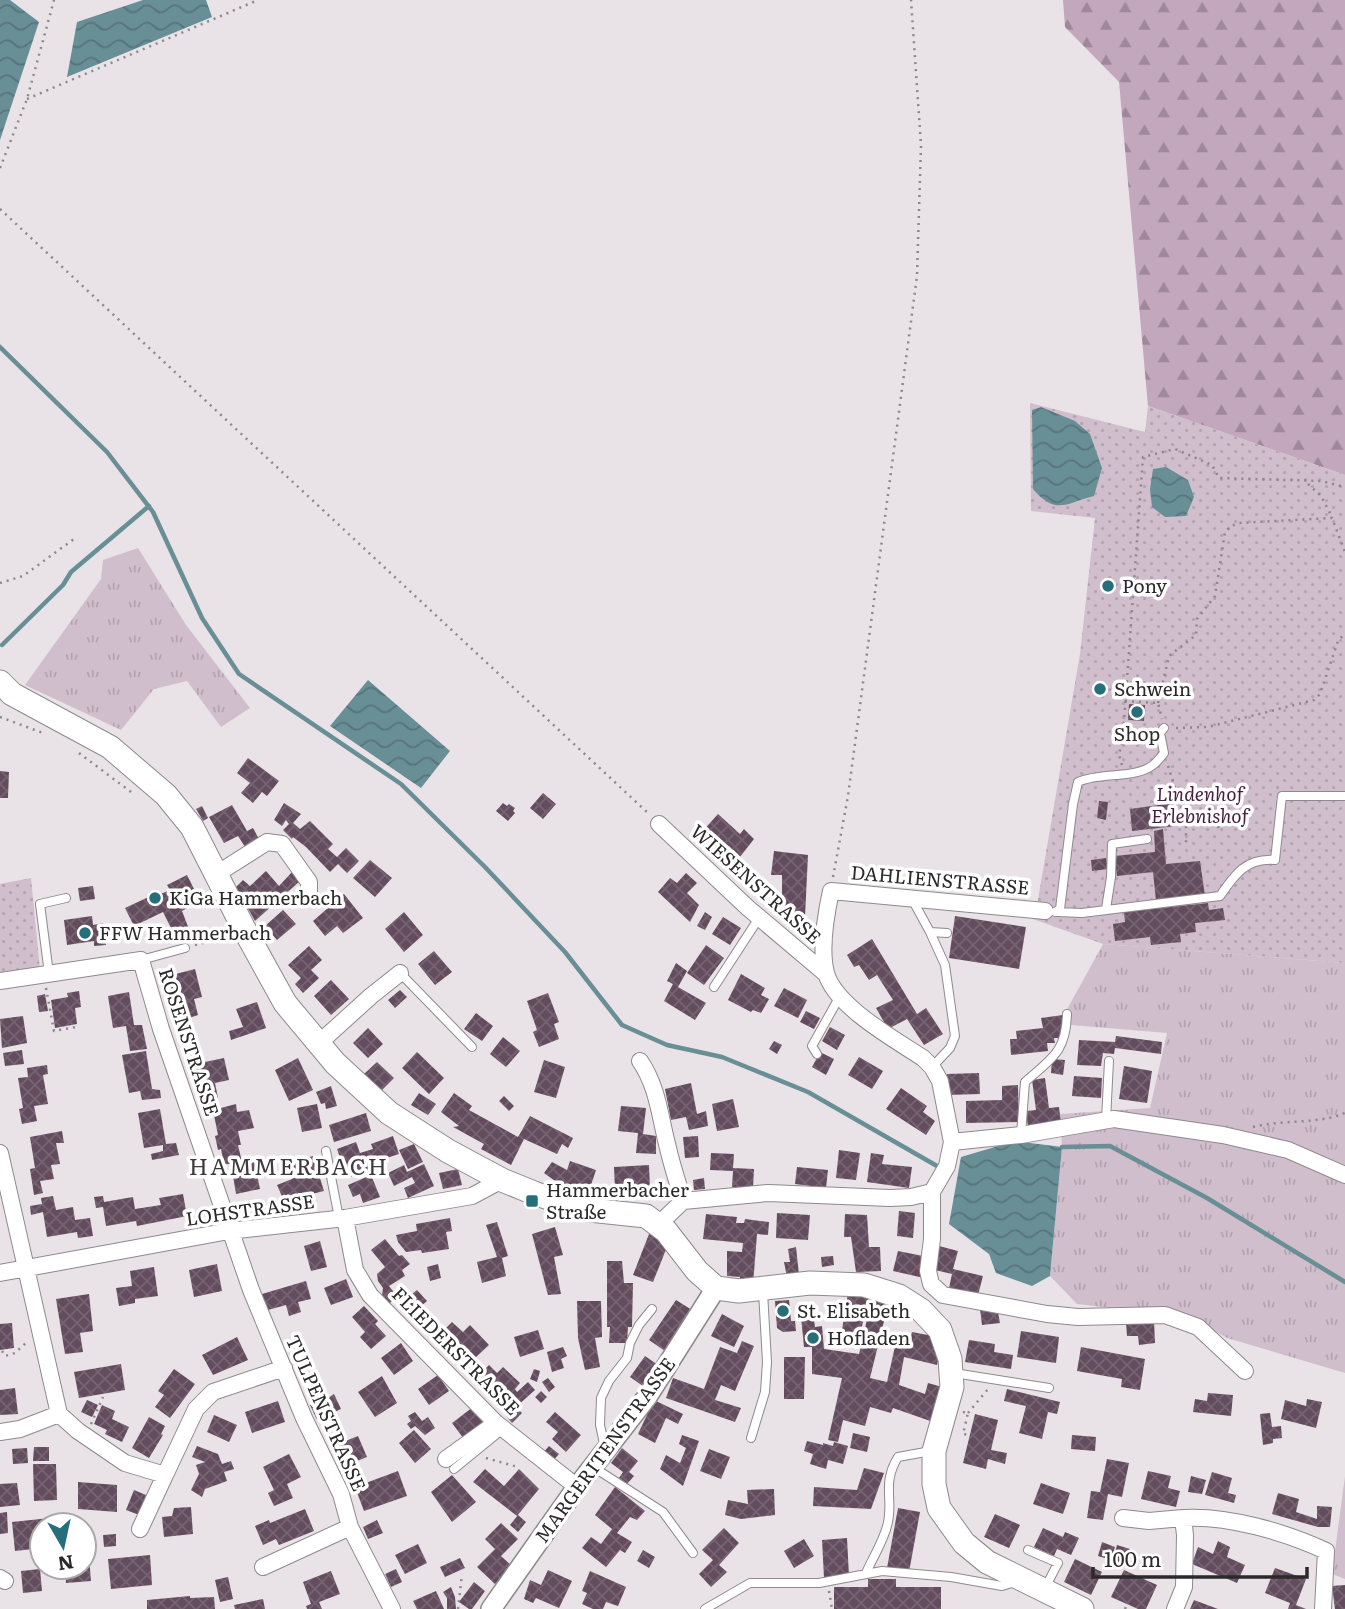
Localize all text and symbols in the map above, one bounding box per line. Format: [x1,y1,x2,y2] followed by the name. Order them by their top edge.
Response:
[1122,571,1167,599] place label: Pony
[1100,578,1116,594] marker: Pony
[1114,674,1191,702] place label: Schwein
[1092,681,1108,697] marker: Schwein
[1129,704,1145,720] marker: Shop
[1114,719,1160,747] place label: Shop
[1151,779,1251,829] park label: Lindenhof Erlebnishof
[685,817,828,950] street label: WIESENSTRASSE
[850,857,1030,901] street label: DAHLIENSTRASSE
[169,883,342,911] place label: KiGa Hammerbach
[147,890,163,906] marker: KiGa Hammerbach
[99,918,271,946] place label: FFW Hammerbach
[77,925,93,941] marker: FFW Hammerbach
[153,964,227,1119] street label: ROSENSTRASSE
[189,1148,389,1182] district label: HAMMERBACH
[546,1175,689,1225] place label: Hammerbacher Straße
[184,1186,316,1232] street label: LOHSTRASSE
[524,1193,540,1209] marker: Hammerbacher Straße
[386,1280,527,1421] street label: FLIEDERSTRASSE
[797,1296,910,1324] place label: St. Elisabeth
[775,1303,791,1319] marker: St. Elisabeth
[827,1323,910,1351] place label: Hofladen
[280,1330,374,1495] street label: TULPENSTRASSE
[805,1330,821,1346] marker: Hofladen
[527,1351,681,1548] street label: MARGERITENSTRASSE
[28,1511,98,1581] north arrow
[1093,1536,1306,1580] scale bar
[1104,1542,1161,1573] text: 100 m
[56,1549,76,1579] text: N

